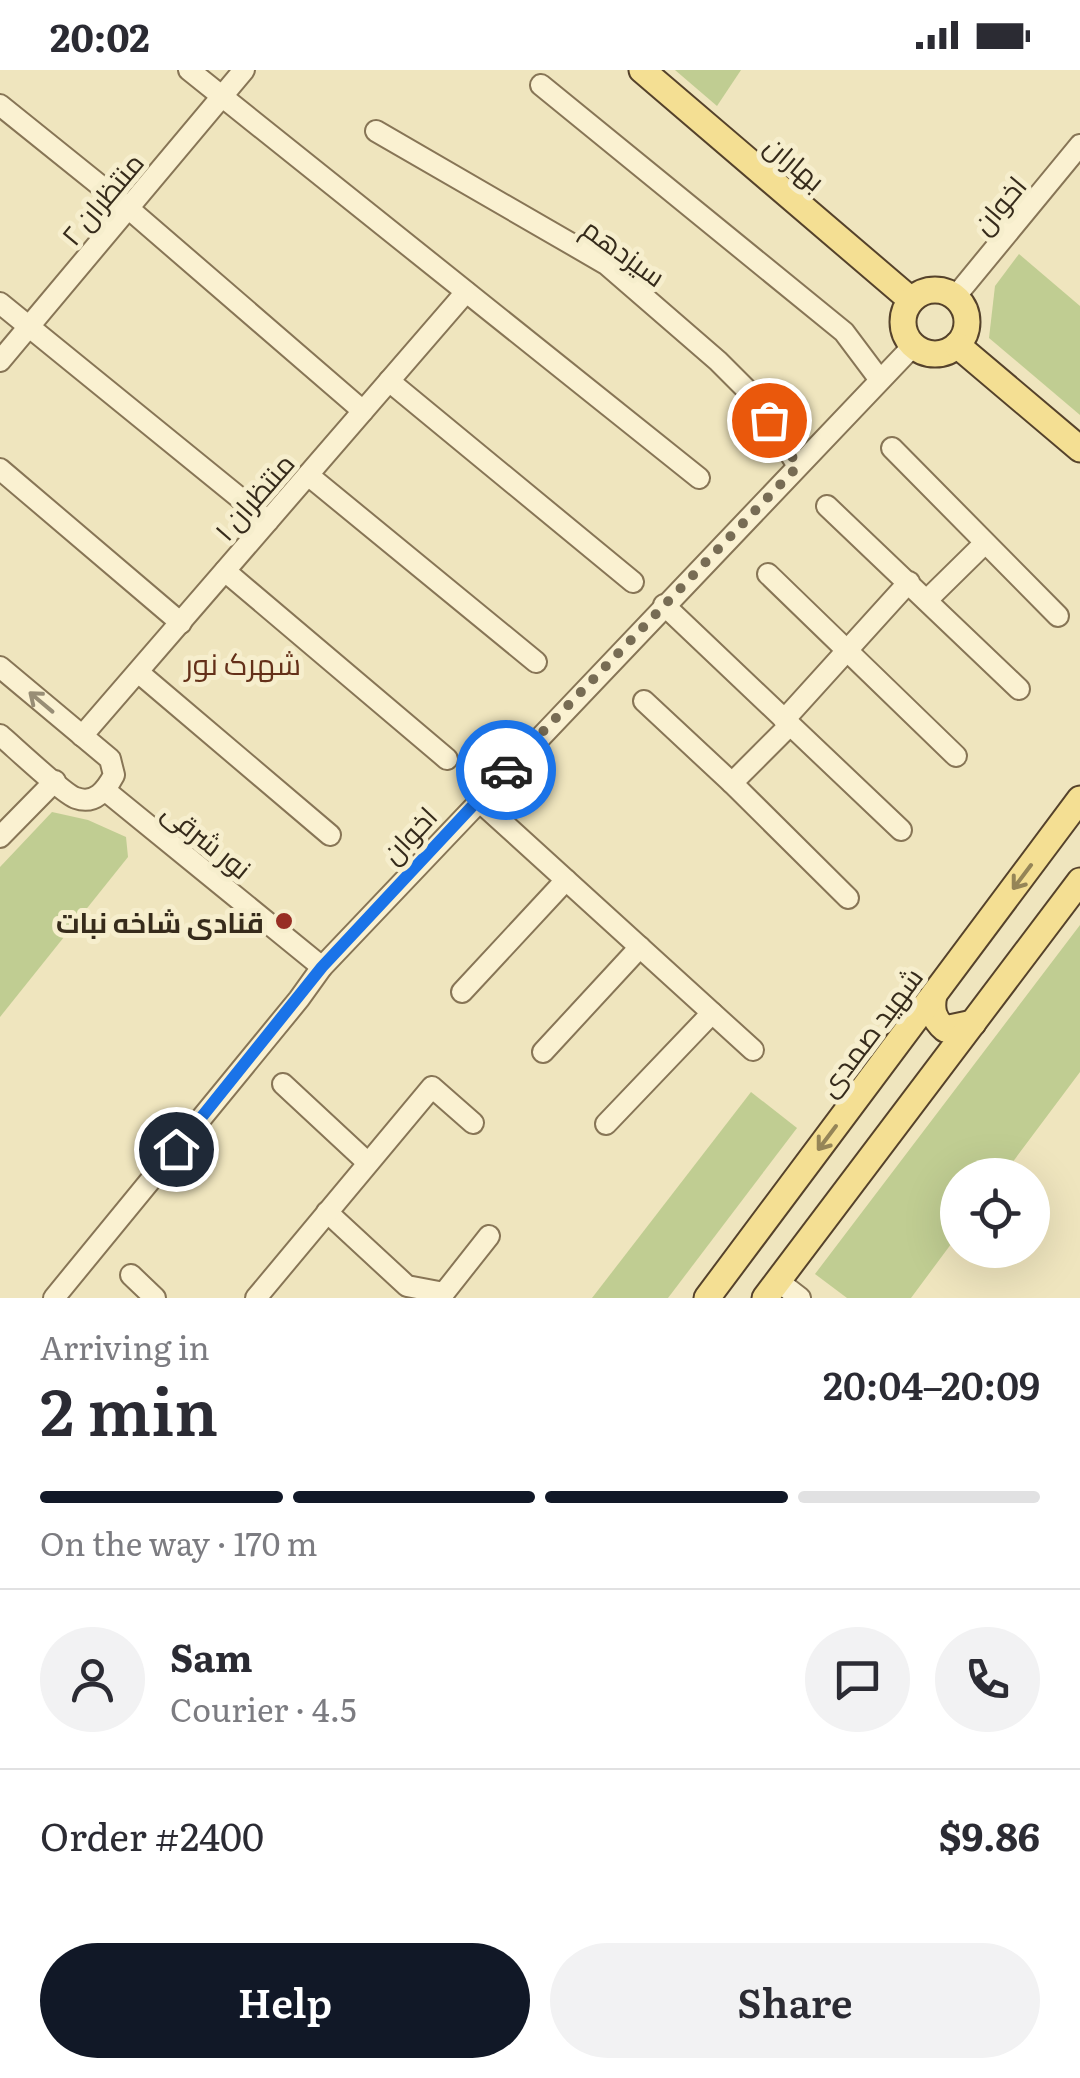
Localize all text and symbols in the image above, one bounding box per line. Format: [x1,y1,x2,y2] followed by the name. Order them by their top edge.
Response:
[50,7,150,64] text: 20:02
[757,124,835,200] street label: بهاران
[49,142,153,254] street label: منتظران ۲
[961,165,1035,243] street label: اخوان
[574,206,675,296] street label: سیزدهم
[727,378,812,463] pin
[742,393,797,448] icon: bag
[203,443,303,549] street label: منتظران ۱
[183,640,301,684] district label: شهرک نور
[29,691,55,713] one-way arrow
[456,720,556,820] courier
[479,743,534,798] icon: car
[154,790,262,888] street label: نور شرقی
[370,796,446,872] street label: اخوان
[1011,863,1032,890] one-way arrow
[56,900,264,942] place label: قنادی شاخه نبات
[273,910,295,932] marker: قنادی شاخه نبات
[806,958,932,1104] street label: شهید صمدی
[134,1107,219,1192] pin
[149,1122,204,1177] icon: home
[816,1124,837,1151] one-way arrow
[940,1158,1050,1268] map controls
[940,1158,1050,1268] button: locate
[40,1322,210,1370] text: Arriving in
[823,1355,1040,1412] text: 20:04–20:09
[40,1359,218,1456] text: 2 min
[40,1518,318,1566] text: On the way · 170 m
[40,1627,145,1732] button: person
[170,1627,253,1684] text: Sam
[805,1627,910,1732] button: chat
[935,1627,1040,1732] button: phone
[170,1684,356,1732] text: Courier · 4.5
[40,1806,264,1863] text: Order #2400
[939,1806,1040,1863] text: $9.86
[40,1943,530,2058] button: Help
[550,1943,1040,2058] button: Share

